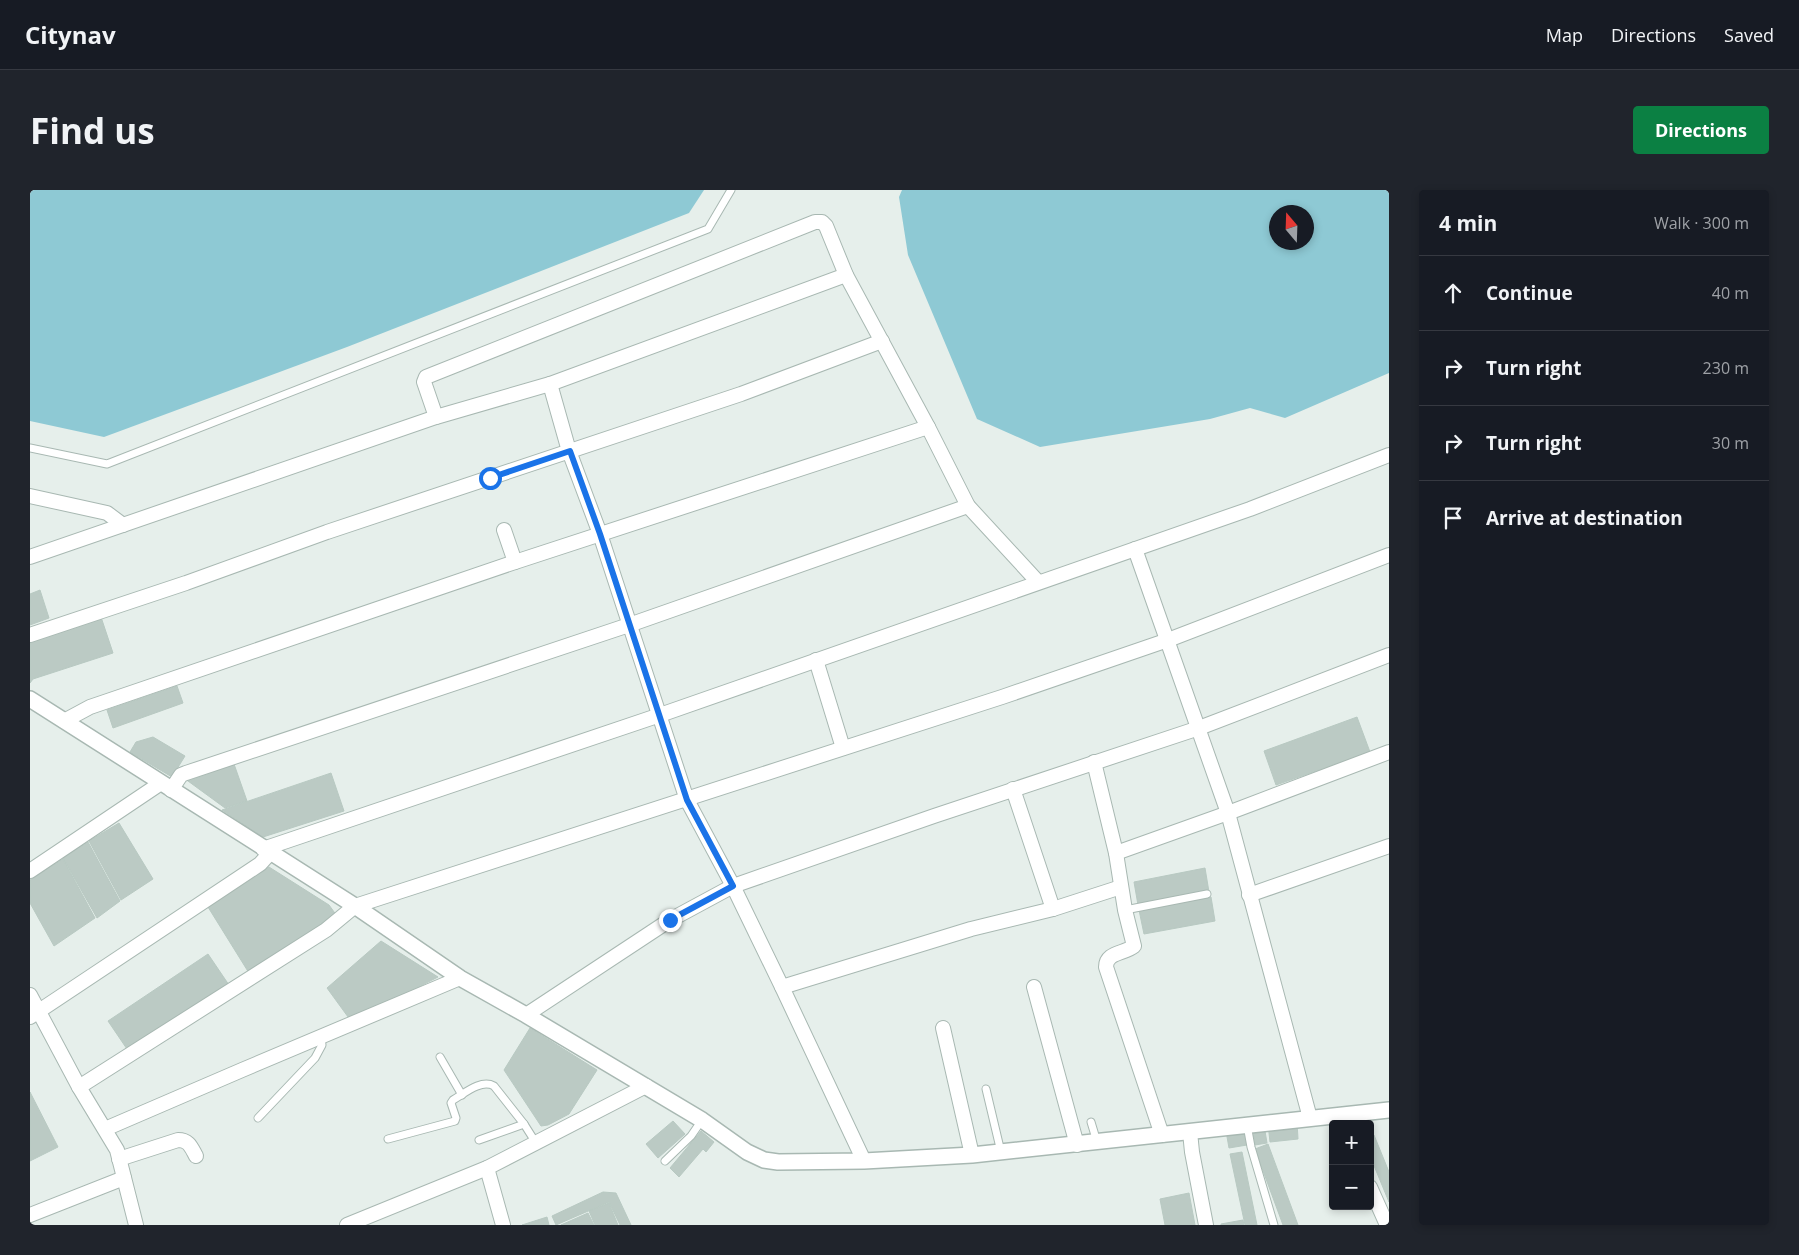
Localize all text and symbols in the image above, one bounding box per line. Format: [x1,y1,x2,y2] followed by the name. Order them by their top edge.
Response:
[25,18,116,51] text: Citynav
[1546,23,1583,47] text: Map
[1611,23,1696,47] text: Directions
[1724,23,1774,47] text: Saved
[1633,106,1769,154] button: Directions
[30,107,155,154] text: Find us
[1269,205,1314,250] north arrow
[1439,209,1497,237] text: 4 min
[1654,212,1749,234] text: Walk · 300 m
[1439,279,1467,307] icon: ahead
[1486,280,1573,306] text: Continue
[1712,282,1749,304] text: 40 m
[1439,354,1467,382] icon: right
[1486,355,1581,381] text: Turn right
[1703,357,1749,379] text: 230 m
[1439,429,1467,457] icon: right
[1486,430,1581,456] text: Turn right
[1712,432,1749,454] text: 30 m
[479,467,502,490] route start
[1439,504,1467,532] icon: arrive
[1486,505,1683,531] text: Arrive at destination
[659,909,682,932] route end
[1329,1120,1374,1210] map controls
[1329,1120,1374,1165] button: +
[1329,1165,1374,1210] button: −

